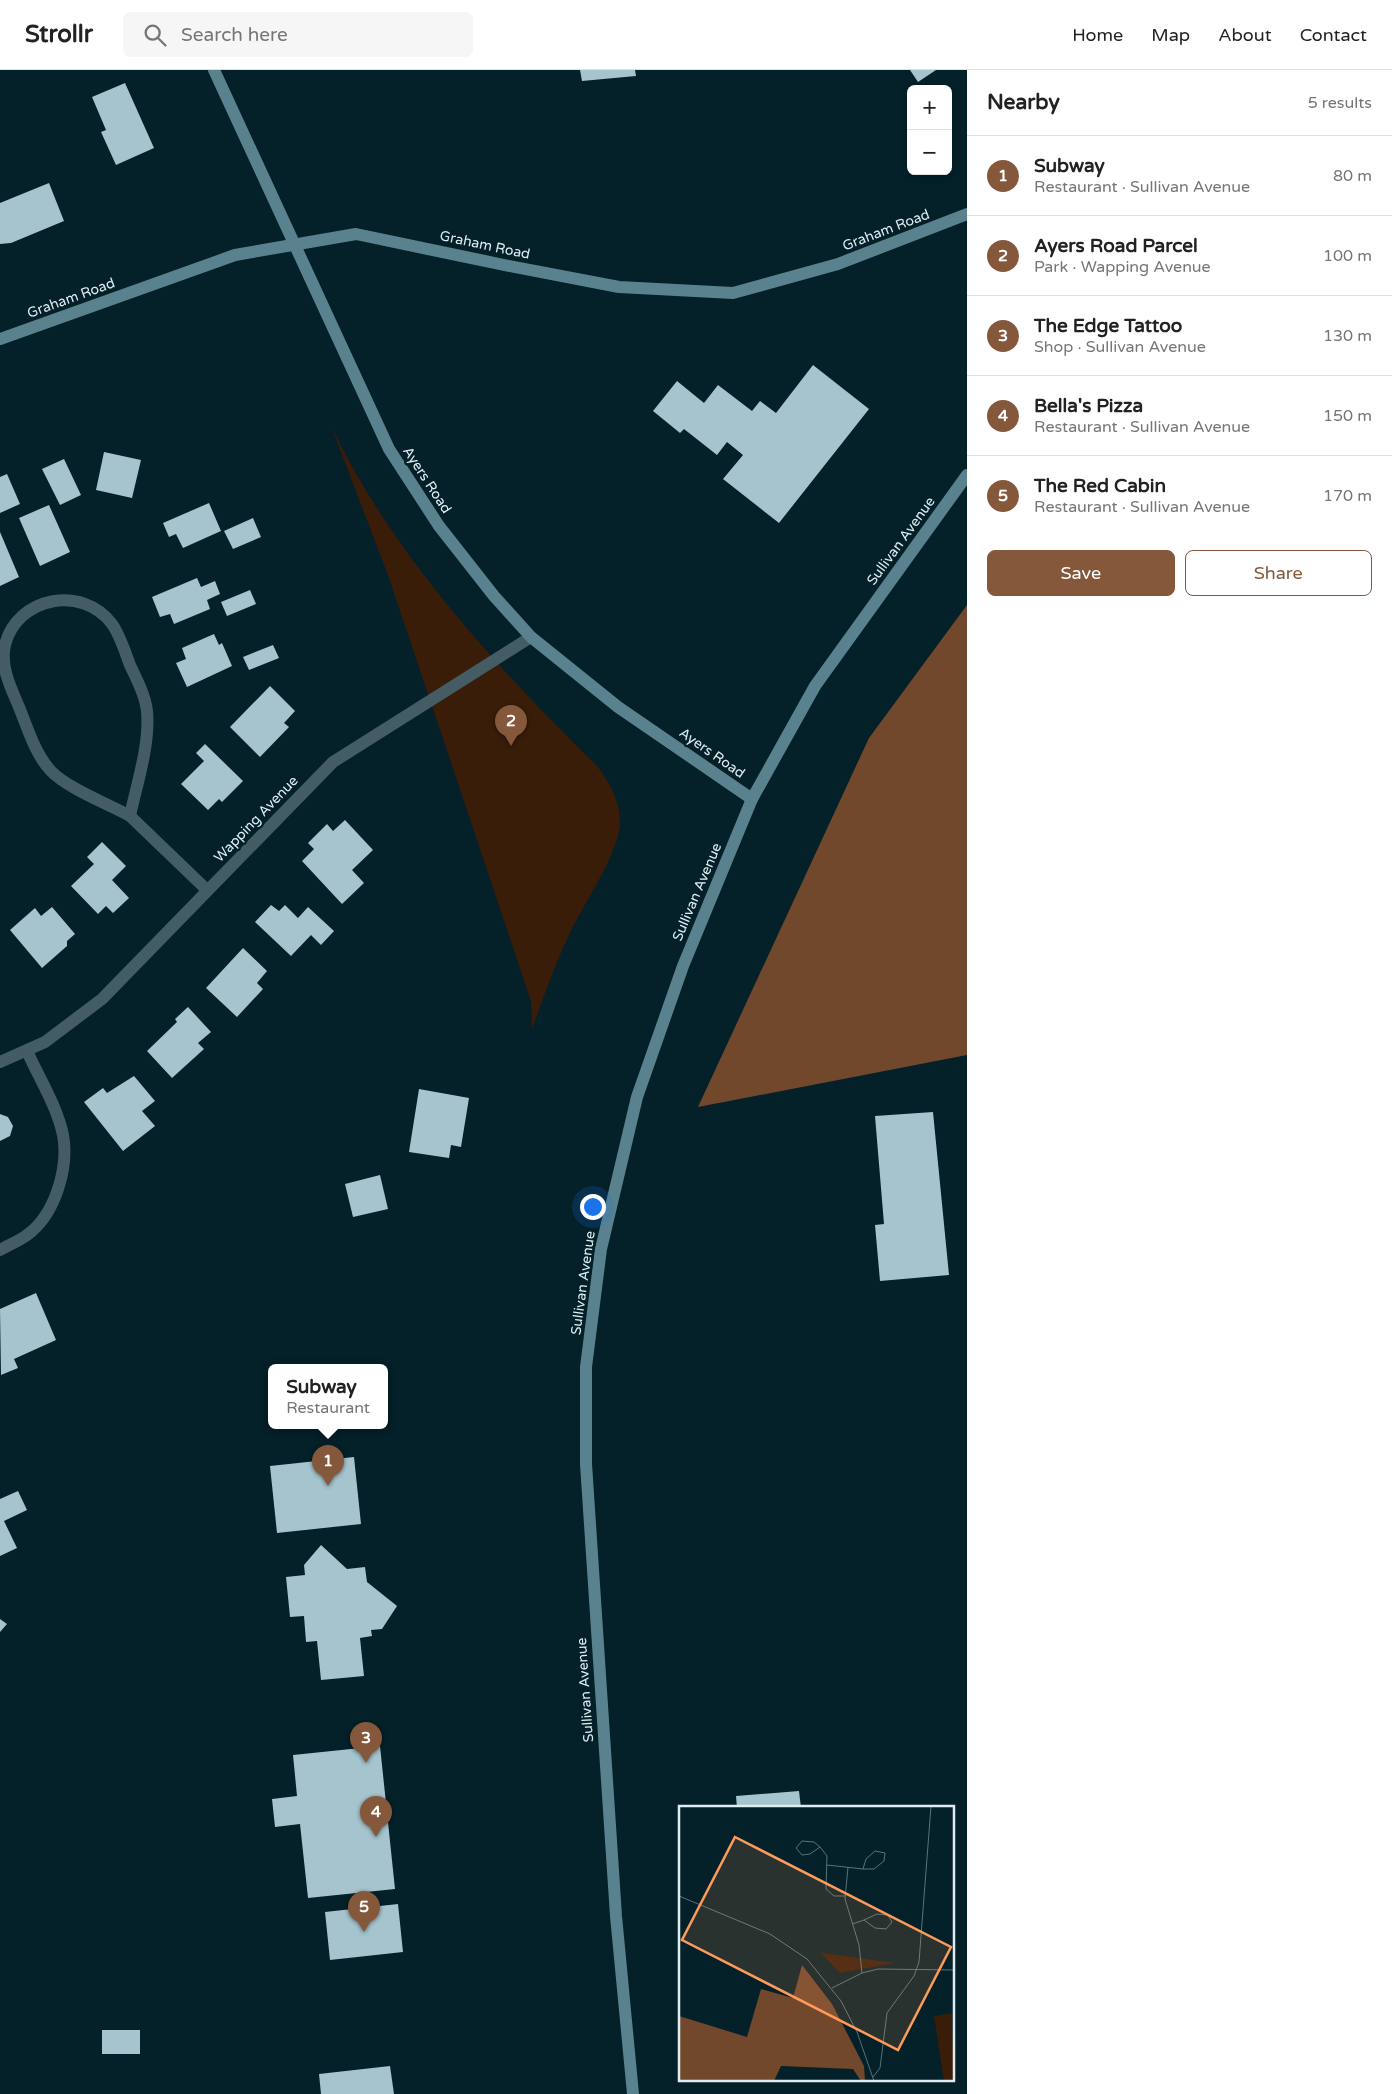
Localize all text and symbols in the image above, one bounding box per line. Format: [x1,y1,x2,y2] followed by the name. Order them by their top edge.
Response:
[123,12,473,57] search box
[25,20,93,49] text: Strollr
[141,21,169,49] icon: search
[181,24,288,46] text: Search here
[1072,24,1123,46] text: Home
[1151,24,1190,46] text: Map
[1218,24,1272,46] text: About
[1300,24,1367,46] text: Contact
[907,85,952,175] map controls
[907,85,952,130] button: +
[987,90,1060,115] text: Nearby
[1308,93,1372,113] text: 5 results
[907,130,952,175] button: −
[1034,155,1105,177] text: Subway
[998,166,1008,186] text: 1
[1333,166,1372,186] text: 80 m
[1034,177,1250,197] text: Restaurant · Sullivan Avenue
[840,206,932,254] street label: Graham Road
[438,227,532,263] street label: Graham Road
[1034,235,1198,257] text: Ayers Road Parcel
[998,246,1008,266] text: 2
[1323,246,1372,266] text: 100 m
[1034,257,1211,277] text: Park · Wapping Avenue
[25,274,117,322] street label: Graham Road
[1034,315,1182,337] text: The Edge Tattoo
[998,326,1008,346] text: 3
[1323,326,1372,346] text: 130 m
[1034,337,1206,357] text: Shop · Sullivan Avenue
[1034,395,1143,417] text: Bella's Pizza
[998,406,1008,426] text: 4
[1323,406,1372,426] text: 150 m
[1034,417,1250,437] text: Restaurant · Sullivan Avenue
[399,443,455,517] street label: Ayers Road
[1034,475,1166,497] text: The Red Cabin
[998,486,1008,506] text: 5
[1323,486,1372,506] text: 170 m
[863,493,939,588] street label: Sullivan Avenue
[1034,497,1250,517] text: Restaurant · Sullivan Avenue
[987,550,1175,596] button: Save
[1185,550,1372,596] button: Share
[495,705,527,746] pin: 2
[676,724,748,782] street label: Ayers Road
[210,772,302,866] street label: Wapping Avenue
[669,840,725,944] street label: Sullivan Avenue
[580,1194,606,1220] your location
[567,1230,599,1336] street label: Sullivan Avenue
[268,1364,388,1429] popup
[286,1376,357,1398] text: Subway
[286,1398,370,1418] text: Restaurant
[312,1445,344,1486] pin: 1
[573,1637,597,1743] street label: Sullivan Avenue
[350,1722,382,1763] pin: 3
[360,1796,392,1837] pin: 4
[679,1806,954,2082] inset map
[348,1891,380,1932] pin: 5

